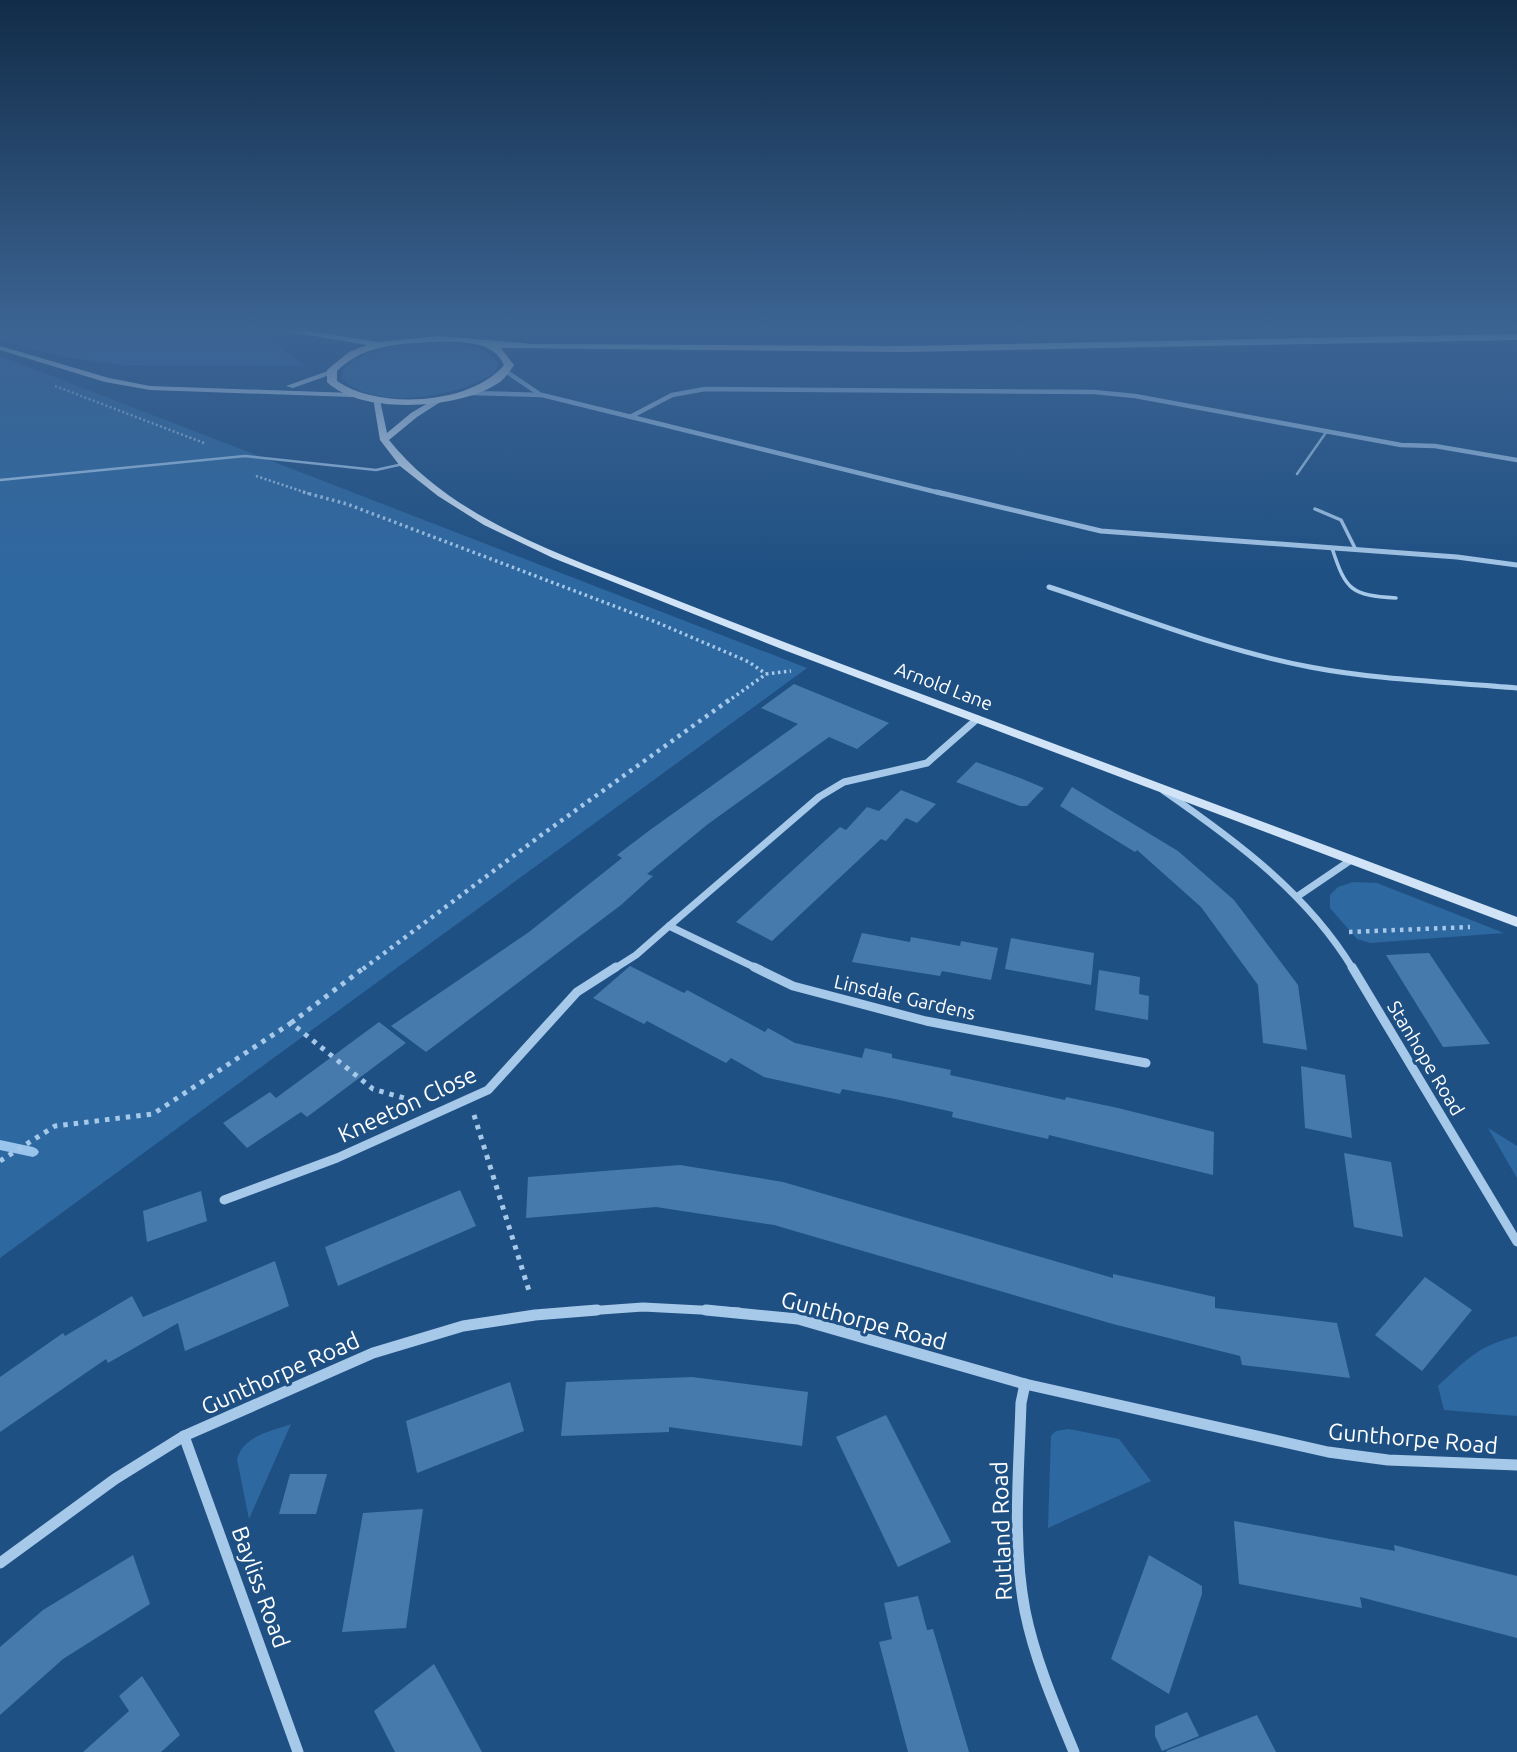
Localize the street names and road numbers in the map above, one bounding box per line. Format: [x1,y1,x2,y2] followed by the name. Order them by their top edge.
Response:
[892,657,996,715] street label: Arnold Lane
[832,970,978,1024] street label: Linsdale Gardens
[1383,997,1469,1119] street label: Stanhope Road
[334,1061,480,1147] street label: Kneeton Close
[779,1286,949,1354] street label: Gunthorpe Road
[197,1327,363,1419] street label: Gunthorpe Road
[1327,1418,1499,1458] street label: Gunthorpe Road
[986,1461,1016,1601] street label: Rutland Road
[227,1523,295,1651] street label: Bayliss Road

